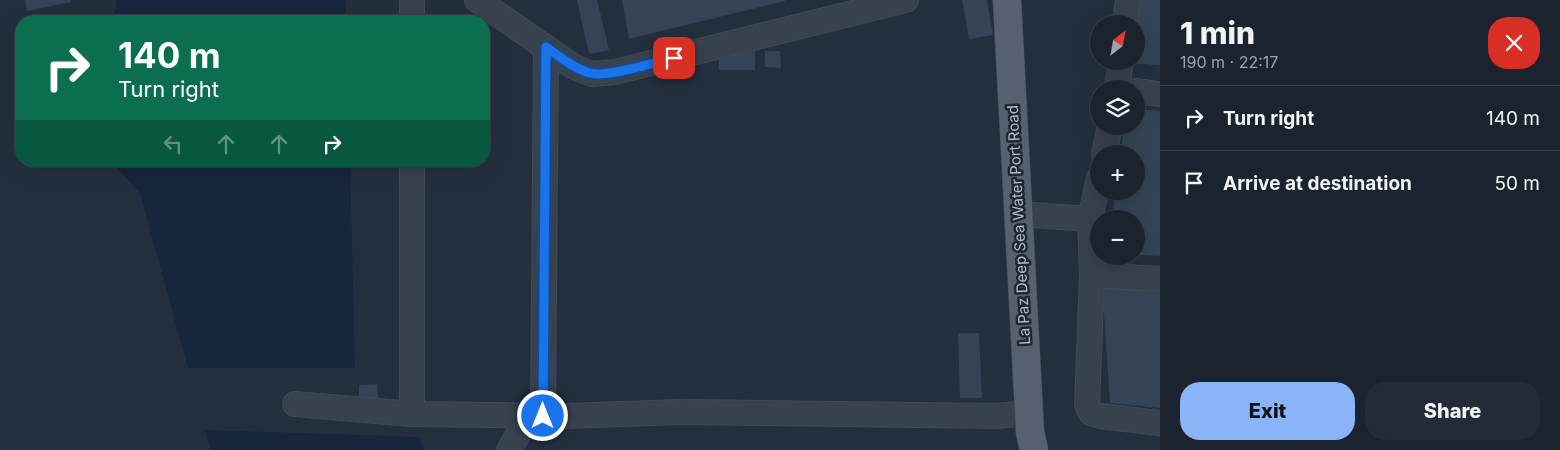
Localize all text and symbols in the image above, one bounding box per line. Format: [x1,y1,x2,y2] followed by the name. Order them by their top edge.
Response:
[1090,15,1145,70] north arrow
[1090,15,1145,265] map controls
[1180,15,1255,51] text: 1 min
[1488,17,1540,69] button: close
[118,34,221,76] text: 140 m
[35,35,100,100] icon: right
[653,37,695,79] pin
[660,44,688,72] icon: arrive
[1180,52,1278,72] text: 190 m · 22:17
[118,76,219,102] text: Turn right
[1090,80,1145,135] button: layers
[1180,104,1208,132] icon: right
[1003,105,1034,345] street label: La Paz Deep Sea Water Port Road
[1223,107,1314,130] text: Turn right
[1486,107,1540,130] text: 140 m
[159,130,187,158] icon: left
[212,130,240,158] icon: ahead
[265,130,293,158] icon: ahead
[318,130,346,158] icon: right
[1090,145,1145,200] button: +
[1180,169,1208,197] icon: arrive
[1223,172,1412,195] text: Arrive at destination
[1494,172,1540,195] text: 50 m
[1090,210,1145,265] button: −
[1180,382,1355,440] button: Exit
[1365,382,1540,440] button: Share
[516,389,568,441] position arrow

